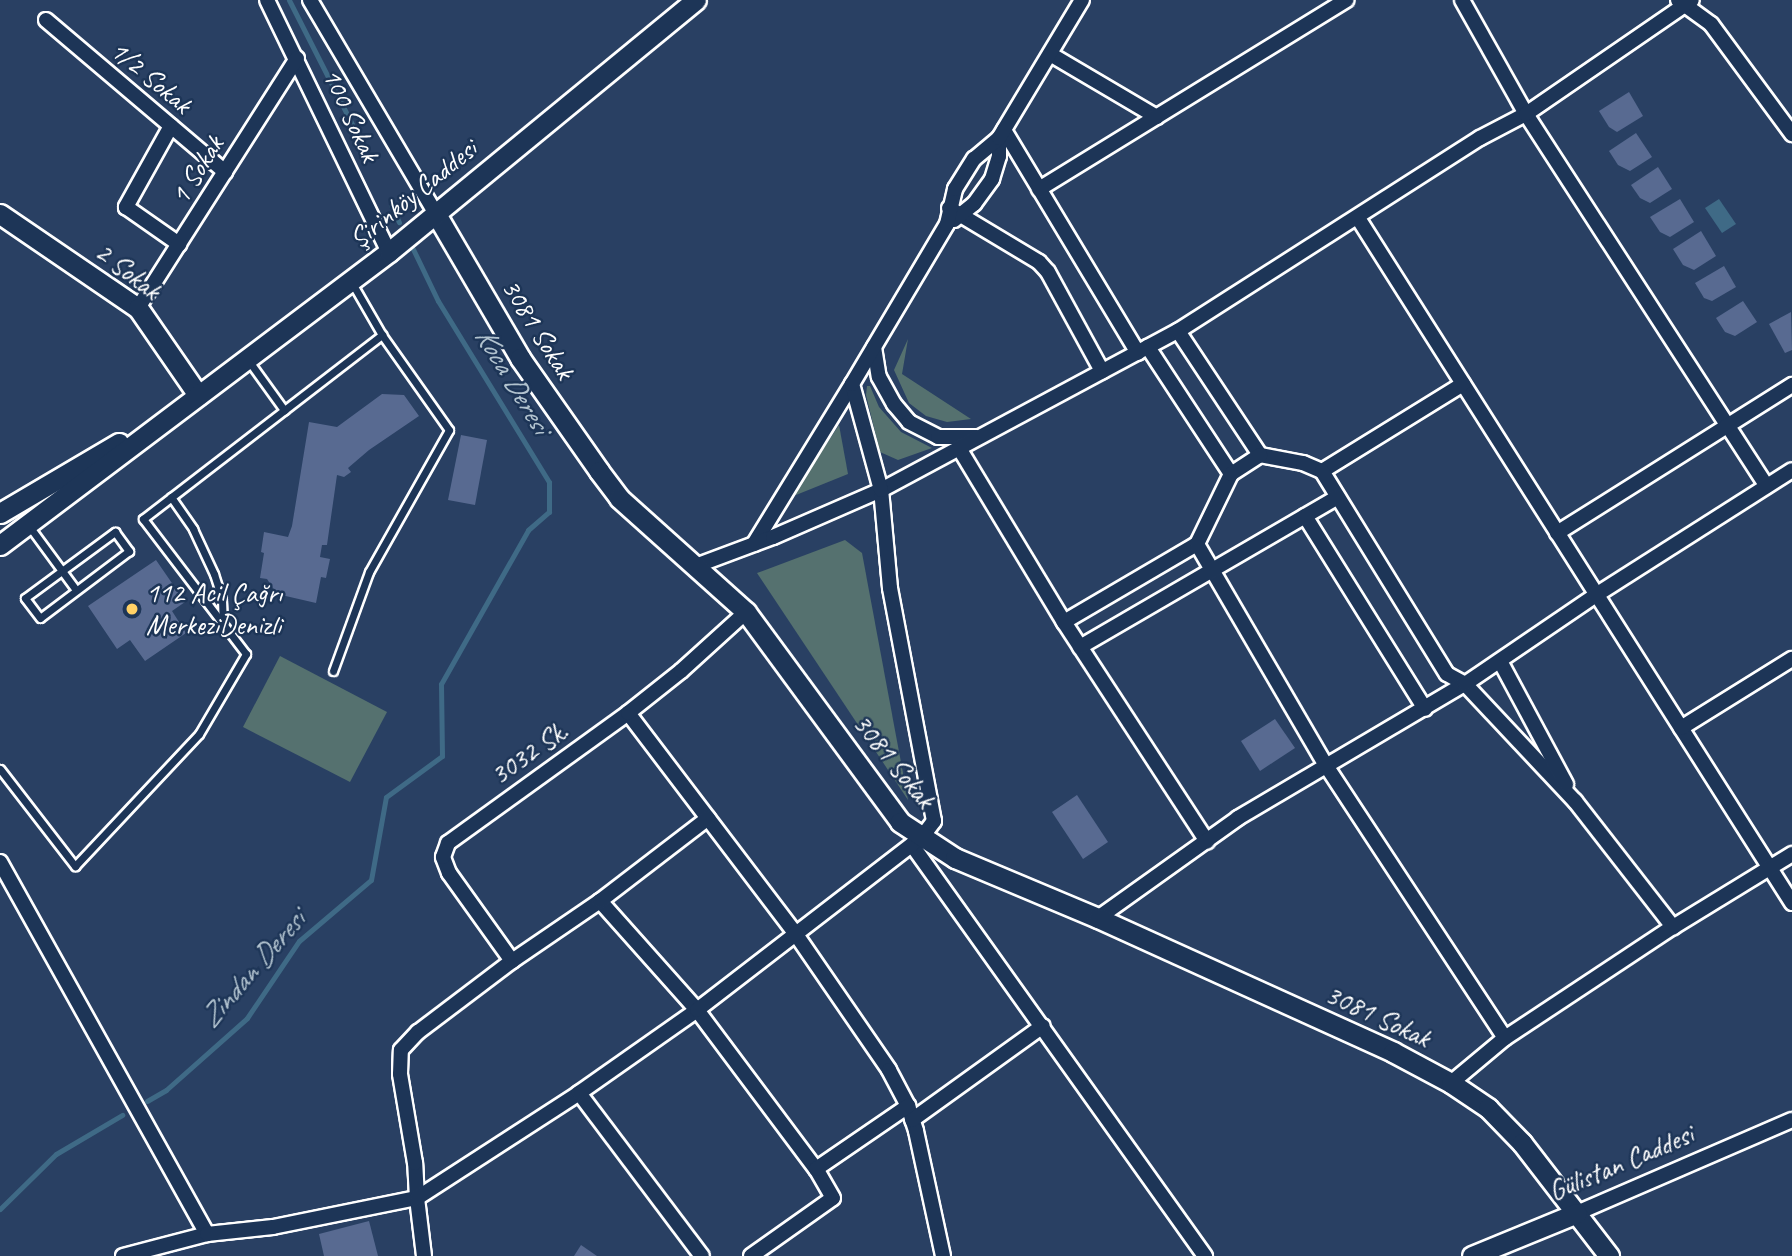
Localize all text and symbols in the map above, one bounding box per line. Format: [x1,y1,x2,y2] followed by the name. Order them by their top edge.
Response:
[103,33,199,121] street label: 1/2 Sokak
[315,63,387,167] street label: 100 Sokak
[163,130,231,210] street label: 1 Sokak
[342,132,484,256] street label: Şirinköy Caddesi
[88,235,168,307] street label: 2 Sokak
[494,273,582,385] street label: 3081 Sokak
[467,320,559,440] water label: Koca Deresi
[146,576,282,642] place label: 112 Acil Çağrı MerkeziDenizli
[124,601,140,617] marker: 112 Acil Çağrı MerkeziDenizli
[846,707,942,815] street label: 3081 Sokak
[484,714,574,792] street label: 3032 Sk.
[191,903,313,1035] water label: Zindan Deresi
[1320,977,1436,1055] street label: 3081 Sokak
[1543,1117,1699,1209] street label: Gülistan Caddesi

